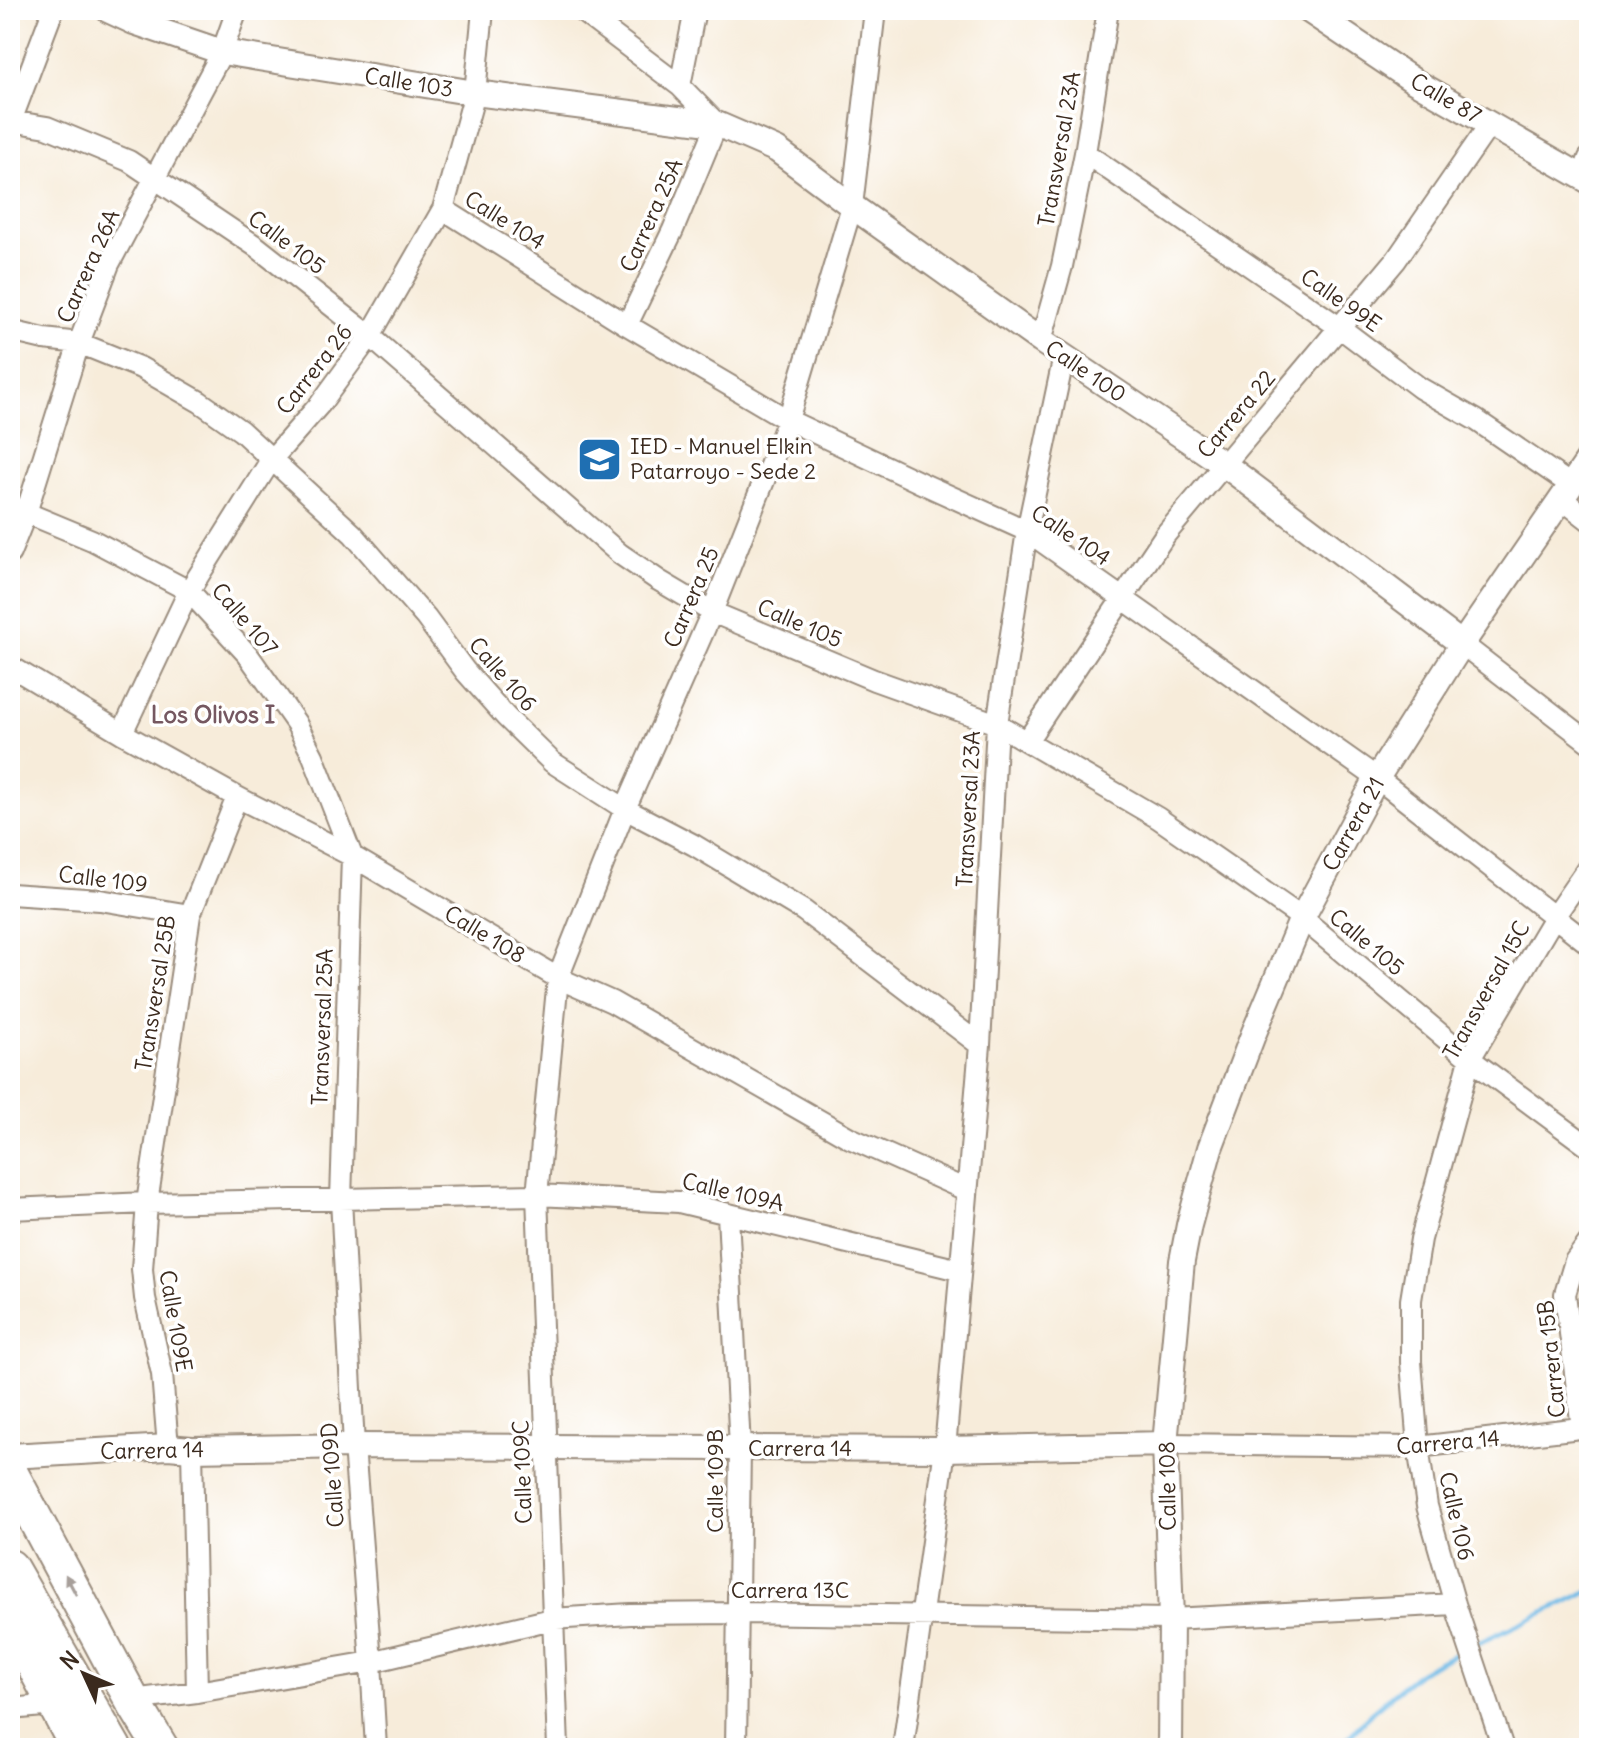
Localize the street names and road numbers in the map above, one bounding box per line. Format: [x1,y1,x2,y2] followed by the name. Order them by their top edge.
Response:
[363,61,455,103] street label: Calle 103
[1406,67,1487,130] street label: Calle 87
[1032,69,1086,229] street label: Transversal 23A
[614,154,688,276] street label: Carrera 25A
[460,184,550,256] street label: Calle 104
[243,204,331,280] street label: Calle 105
[51,205,125,327] street label: Carrera 26A
[1295,262,1387,338] street label: Calle 99E
[270,318,358,420] street label: Carrera 26
[1040,334,1132,408] street label: Calle 100
[1191,364,1281,464] street label: Carrera 22
[1026,498,1116,572] street label: Calle 104
[657,542,725,652] street label: Carrera 25
[206,577,284,661] street label: Calle 107
[753,593,847,653] street label: Calle 105
[463,631,543,717] street label: Calle 106
[950,730,986,888] street label: Transversal 23A
[1316,772,1390,876] street label: Carrera 21
[57,860,149,898] street label: Calle 109
[439,899,531,969] street label: Calle 108
[1324,902,1410,982] street label: Calle 105
[129,913,181,1073] street label: Transversal 25B
[1436,916,1536,1064] street label: Transversal 15C
[305,948,339,1106] street label: Transversal 25A
[679,1167,787,1217] street label: Calle 109A
[153,1268,199,1374] street label: Calle 109E
[1531,1299,1571,1419] street label: Carrera 15B
[506,1419,538,1525] street label: Calle 109C
[314,1422,350,1528] street label: Calle 109D
[1395,1424,1501,1460] street label: Carrera 14
[701,1429,729,1533] street label: Calle 109B
[748,1434,852,1462] street label: Carrera 14
[100,1435,204,1465] street label: Carrera 14
[1152,1441,1182,1531] street label: Calle 108
[1433,1469,1481,1563] street label: Calle 106
[731,1576,849,1604] street label: Carrera 13C

